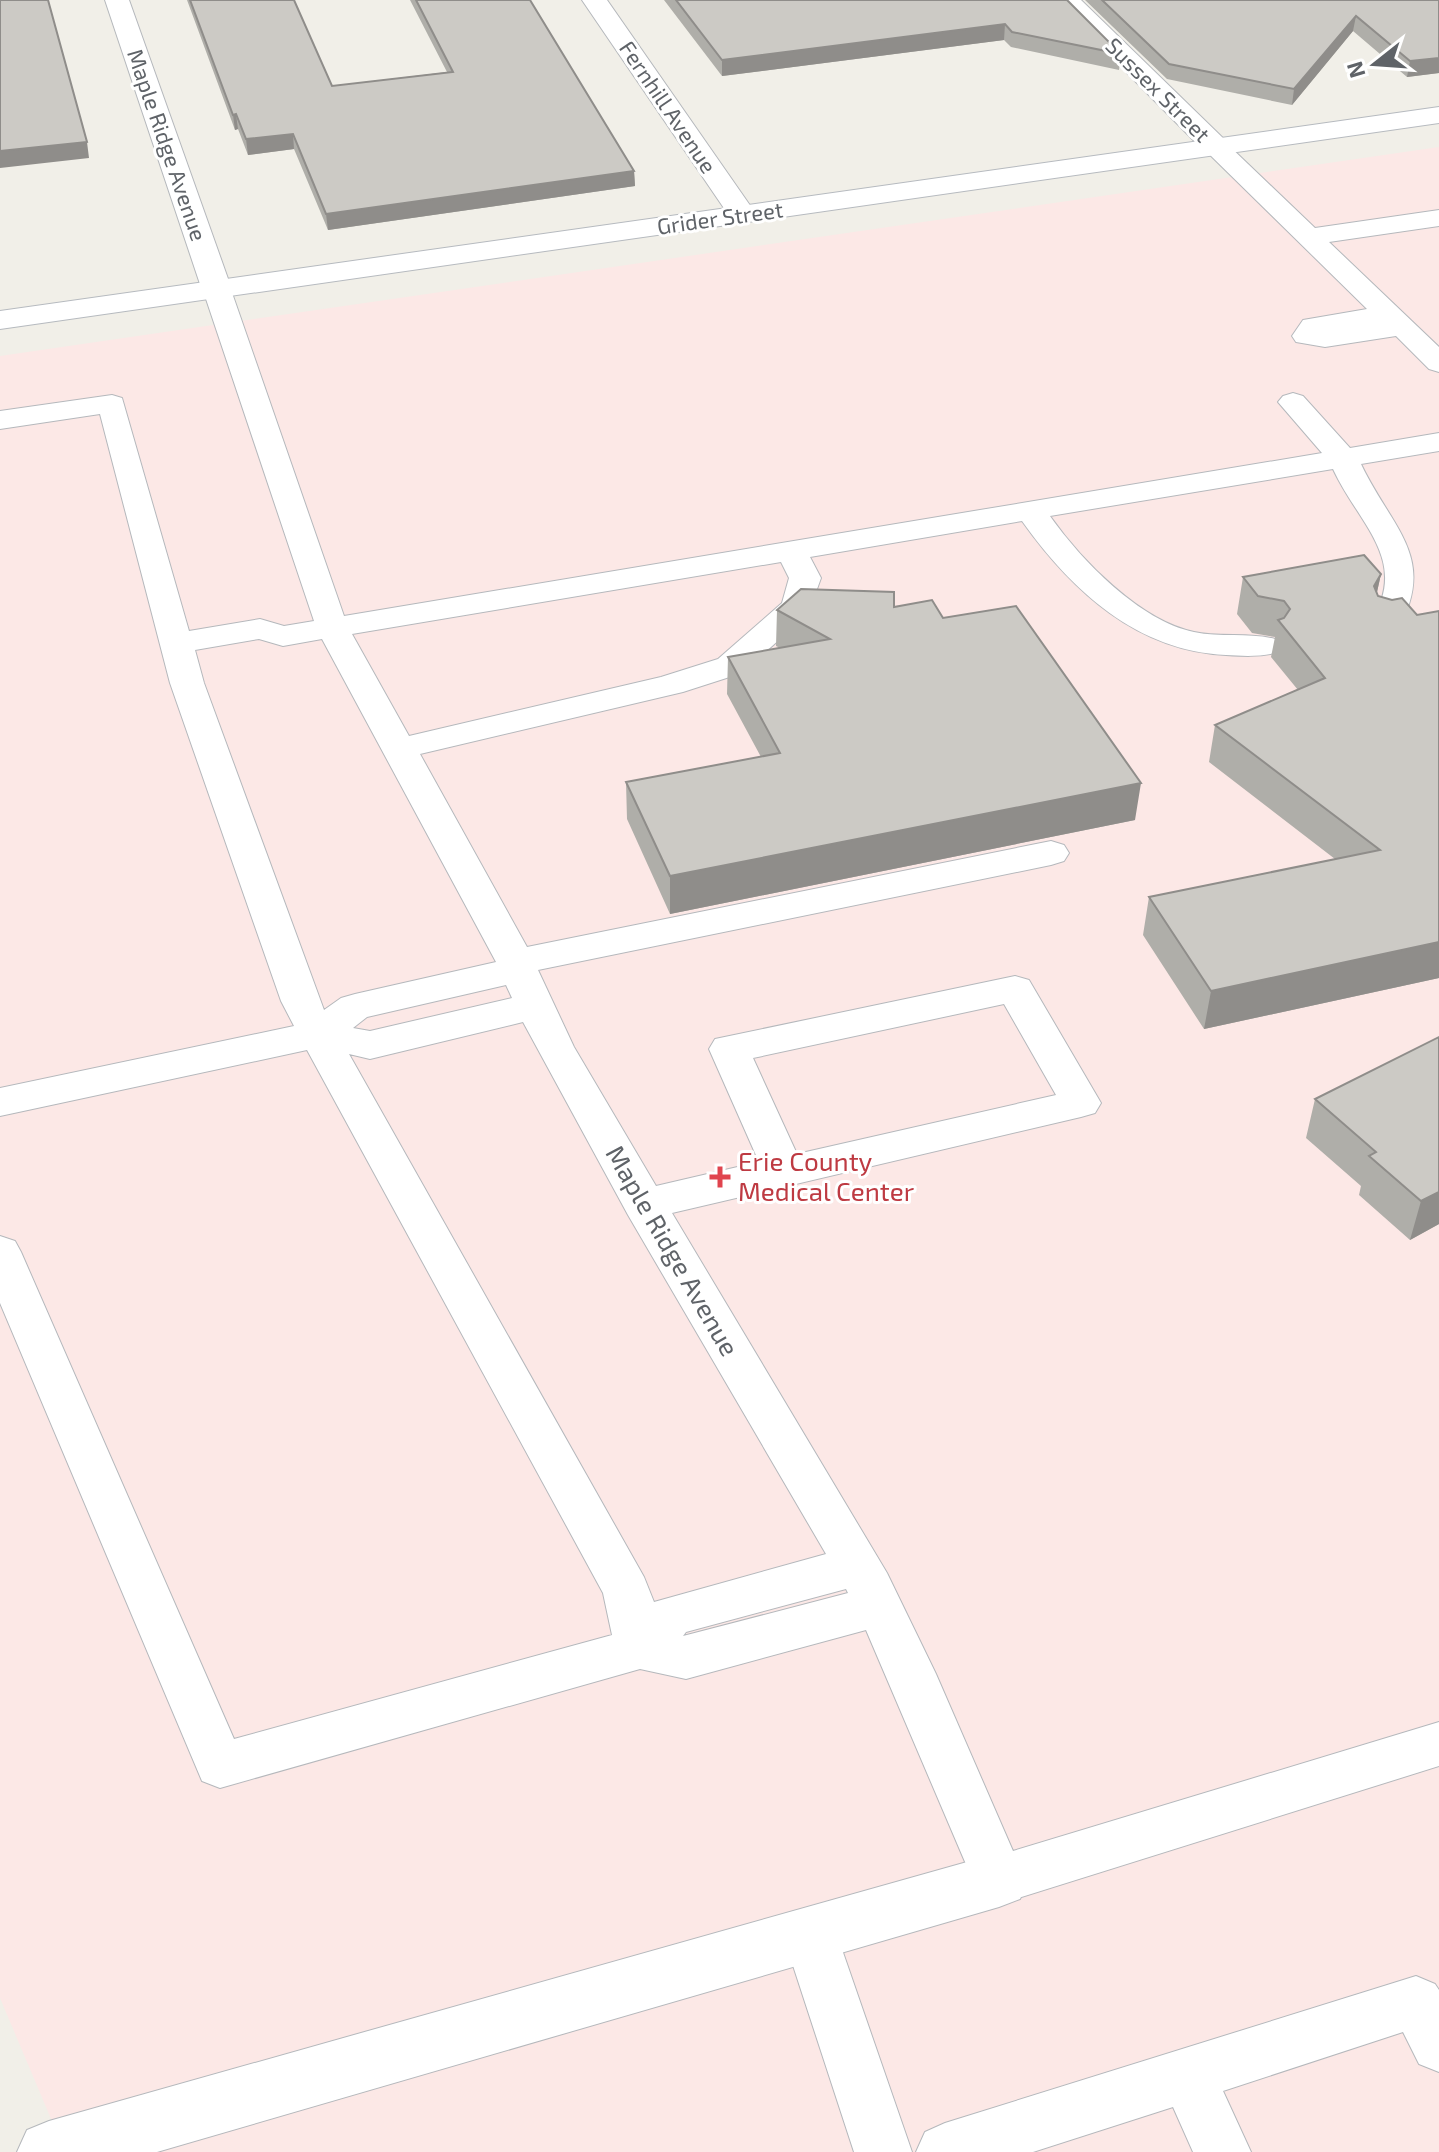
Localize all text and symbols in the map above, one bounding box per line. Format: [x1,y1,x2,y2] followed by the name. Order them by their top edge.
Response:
[1335,24,1415,104] north arrow
[1101,32,1216,147] street label: Sussex Street
[615,35,723,177] street label: Fernhill Avenue
[123,45,213,244] street label: Maple Ridge Avenue
[1340,59,1370,82] text: N
[655,195,785,239] street label: Grider Street
[600,1140,746,1361] street label: Maple Ridge Avenue
[738,1145,914,1206] place label: Erie County Medical Center
[709,1166,731,1188] marker: Erie County Medical Center

